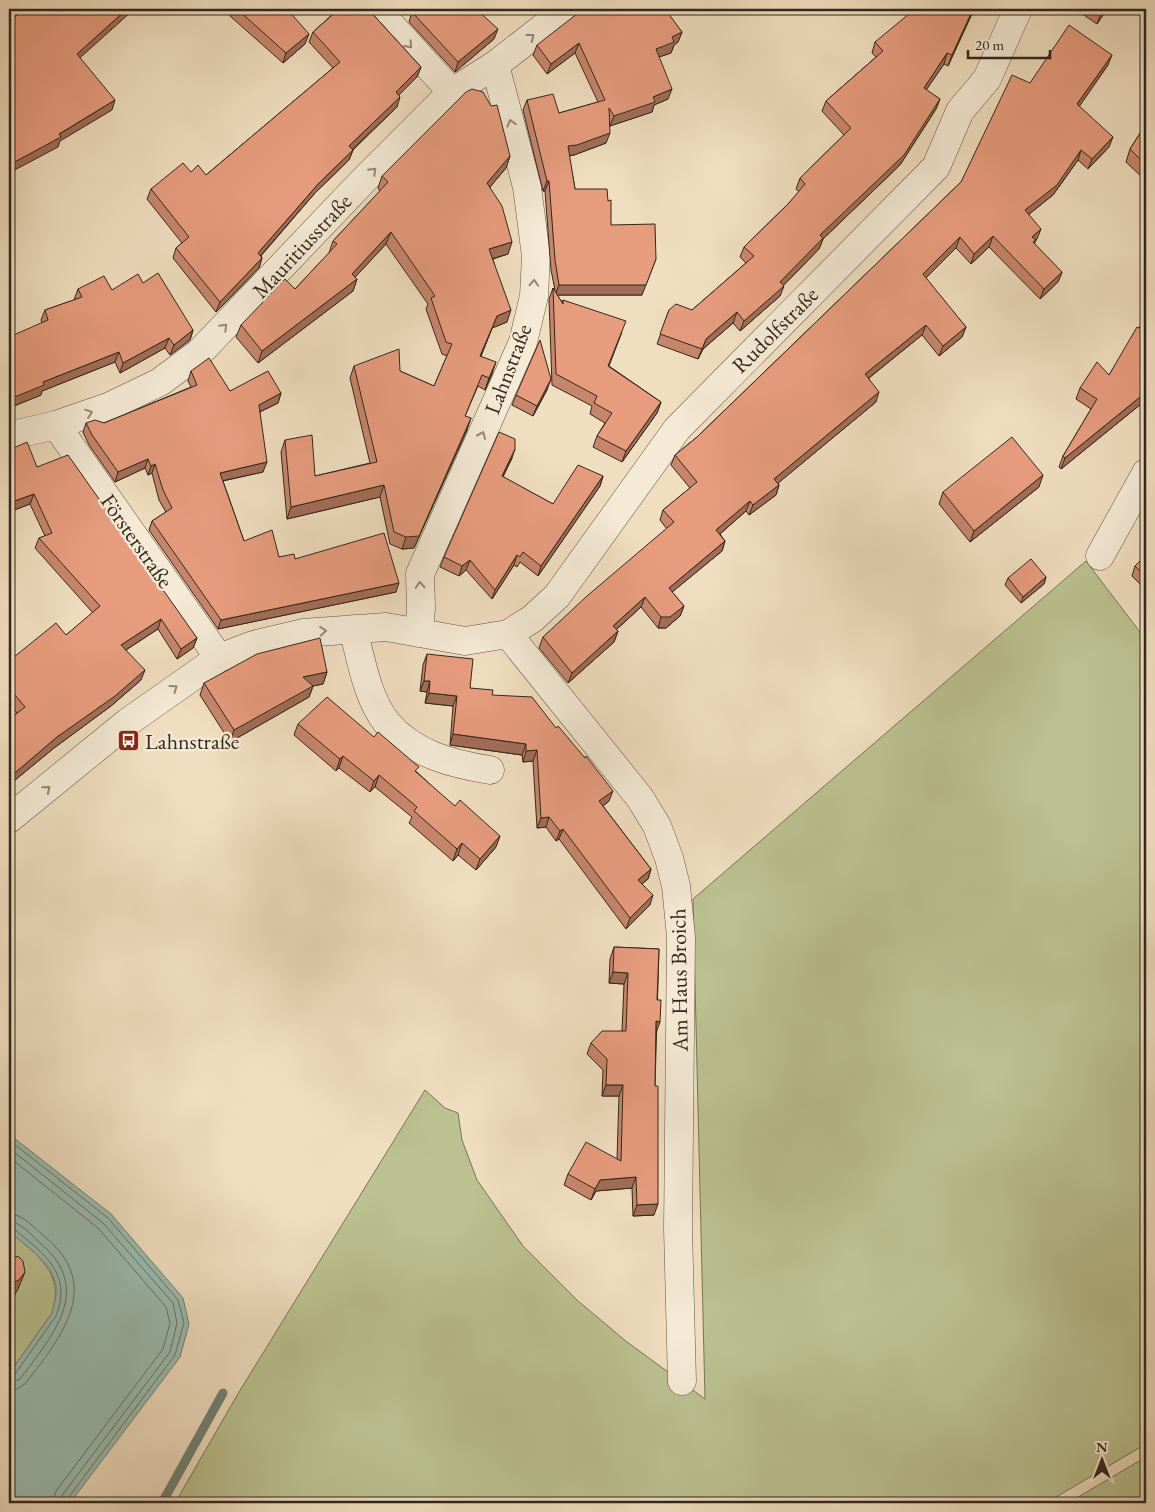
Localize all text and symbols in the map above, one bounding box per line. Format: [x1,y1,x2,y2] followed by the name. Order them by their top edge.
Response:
[968,28,1050,60] scale bar
[525,35,534,43] one-way arrow
[975,35,1004,54] text: 20 m
[403,39,412,48] one-way arrow
[506,120,516,128] one-way arrow
[367,168,376,177] one-way arrow
[246,187,358,305] street label: Mauritiusstraße
[529,279,540,287] one-way arrow
[725,280,825,380] street label: Rudolfstraße
[478,319,539,418] street label: Lahnstraße
[219,324,228,333] one-way arrow
[85,409,93,419] one-way arrow
[475,431,486,440] one-way arrow
[94,488,180,594] street label: Försterstraße
[415,580,426,588] one-way arrow
[320,626,328,637] one-way arrow
[168,685,178,694] one-way arrow
[145,727,240,756] place label: Lahnstraße
[117,729,141,753] bus stop icon: Lahnstraße
[41,787,50,795] one-way arrow
[663,908,695,1053] street label: Am Haus Broich
[1078,1434,1128,1484] north arrow
[1096,1438,1108,1456] text: N

